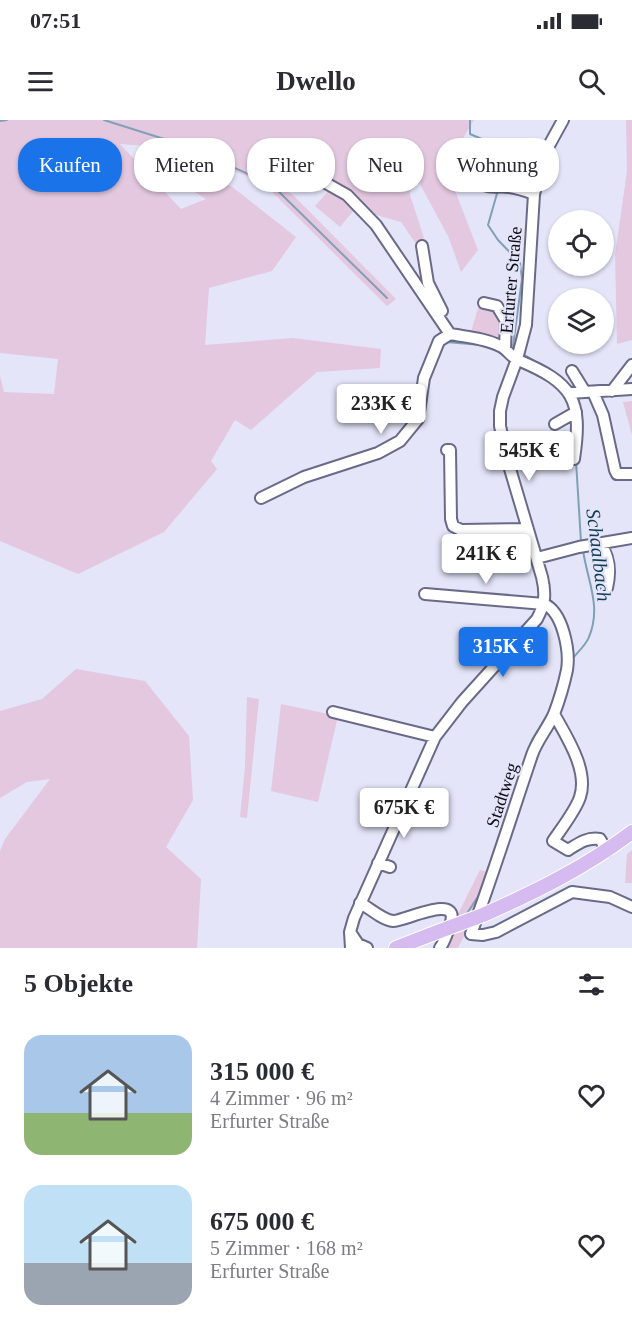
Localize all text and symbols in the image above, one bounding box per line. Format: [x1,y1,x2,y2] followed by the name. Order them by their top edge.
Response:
[30,8,81,33] text: 07:51
[24,65,57,98] icon: menu
[575,65,608,98] icon: search
[276,66,356,96] text: Dwello
[18,138,122,192] chip: Kaufen
[134,138,235,192] chip: Mieten
[247,138,335,192] chip: Filter
[347,138,424,192] chip: Neu
[436,138,559,192] chip: Wohnung
[548,210,614,354] map controls
[548,210,614,276] button: locate
[496,226,526,334] street label: Erfurter Straße
[548,288,614,354] button: layers
[332,384,430,435] pin: 233K €
[351,392,411,414] text: 233K €
[480,431,578,482] pin: 545K €
[499,439,559,461] text: 545K €
[582,507,616,603] water label: Schaalbach
[437,534,535,585] pin: 241K €
[456,542,516,564] text: 241K €
[454,627,552,678] pin: 315K €
[473,635,533,657] text: 315K €
[482,760,522,830] street label: Stadtweg
[355,788,453,839] pin: 675K €
[374,796,434,818] text: 675K €
[575,968,608,1001] icon: filters
[24,969,133,998] text: 5 Objekte
[210,1057,314,1086] text: 315 000 €
[72,1059,144,1131] icon: home
[575,1079,608,1112] icon: heart
[210,1087,353,1109] text: 4 Zimmer · 96 m²
[210,1110,329,1132] text: Erfurter Straße
[210,1207,314,1236] text: 675 000 €
[72,1209,144,1281] icon: home
[575,1229,608,1262] icon: heart
[210,1237,363,1259] text: 5 Zimmer · 168 m²
[210,1260,329,1282] text: Erfurter Straße

